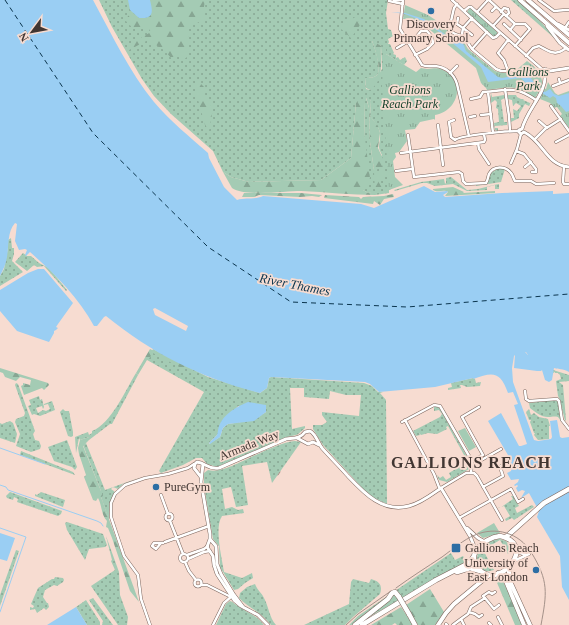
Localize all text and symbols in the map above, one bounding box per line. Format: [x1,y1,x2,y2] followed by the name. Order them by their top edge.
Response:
[426,6,436,16] marker: Discovery Primary School
[12,12,52,52] north arrow
[394,17,469,45] place label: Discovery Primary School
[16,31,31,44] text: N
[507,65,549,93] park label: Gallions Park
[381,83,439,111] park label: Gallions Reach Park
[257,270,332,299] water label: River Thames
[217,427,281,463] street label: Armada Way
[391,454,551,471] district label: GALLIONS REACH
[164,480,211,494] place label: PureGym
[151,482,161,492] marker: PureGym
[465,541,539,555] place label: Gallions Reach
[450,542,462,554] marker: Gallions Reach
[464,556,528,584] place label: University of East London
[531,565,541,575] marker: University of East London

